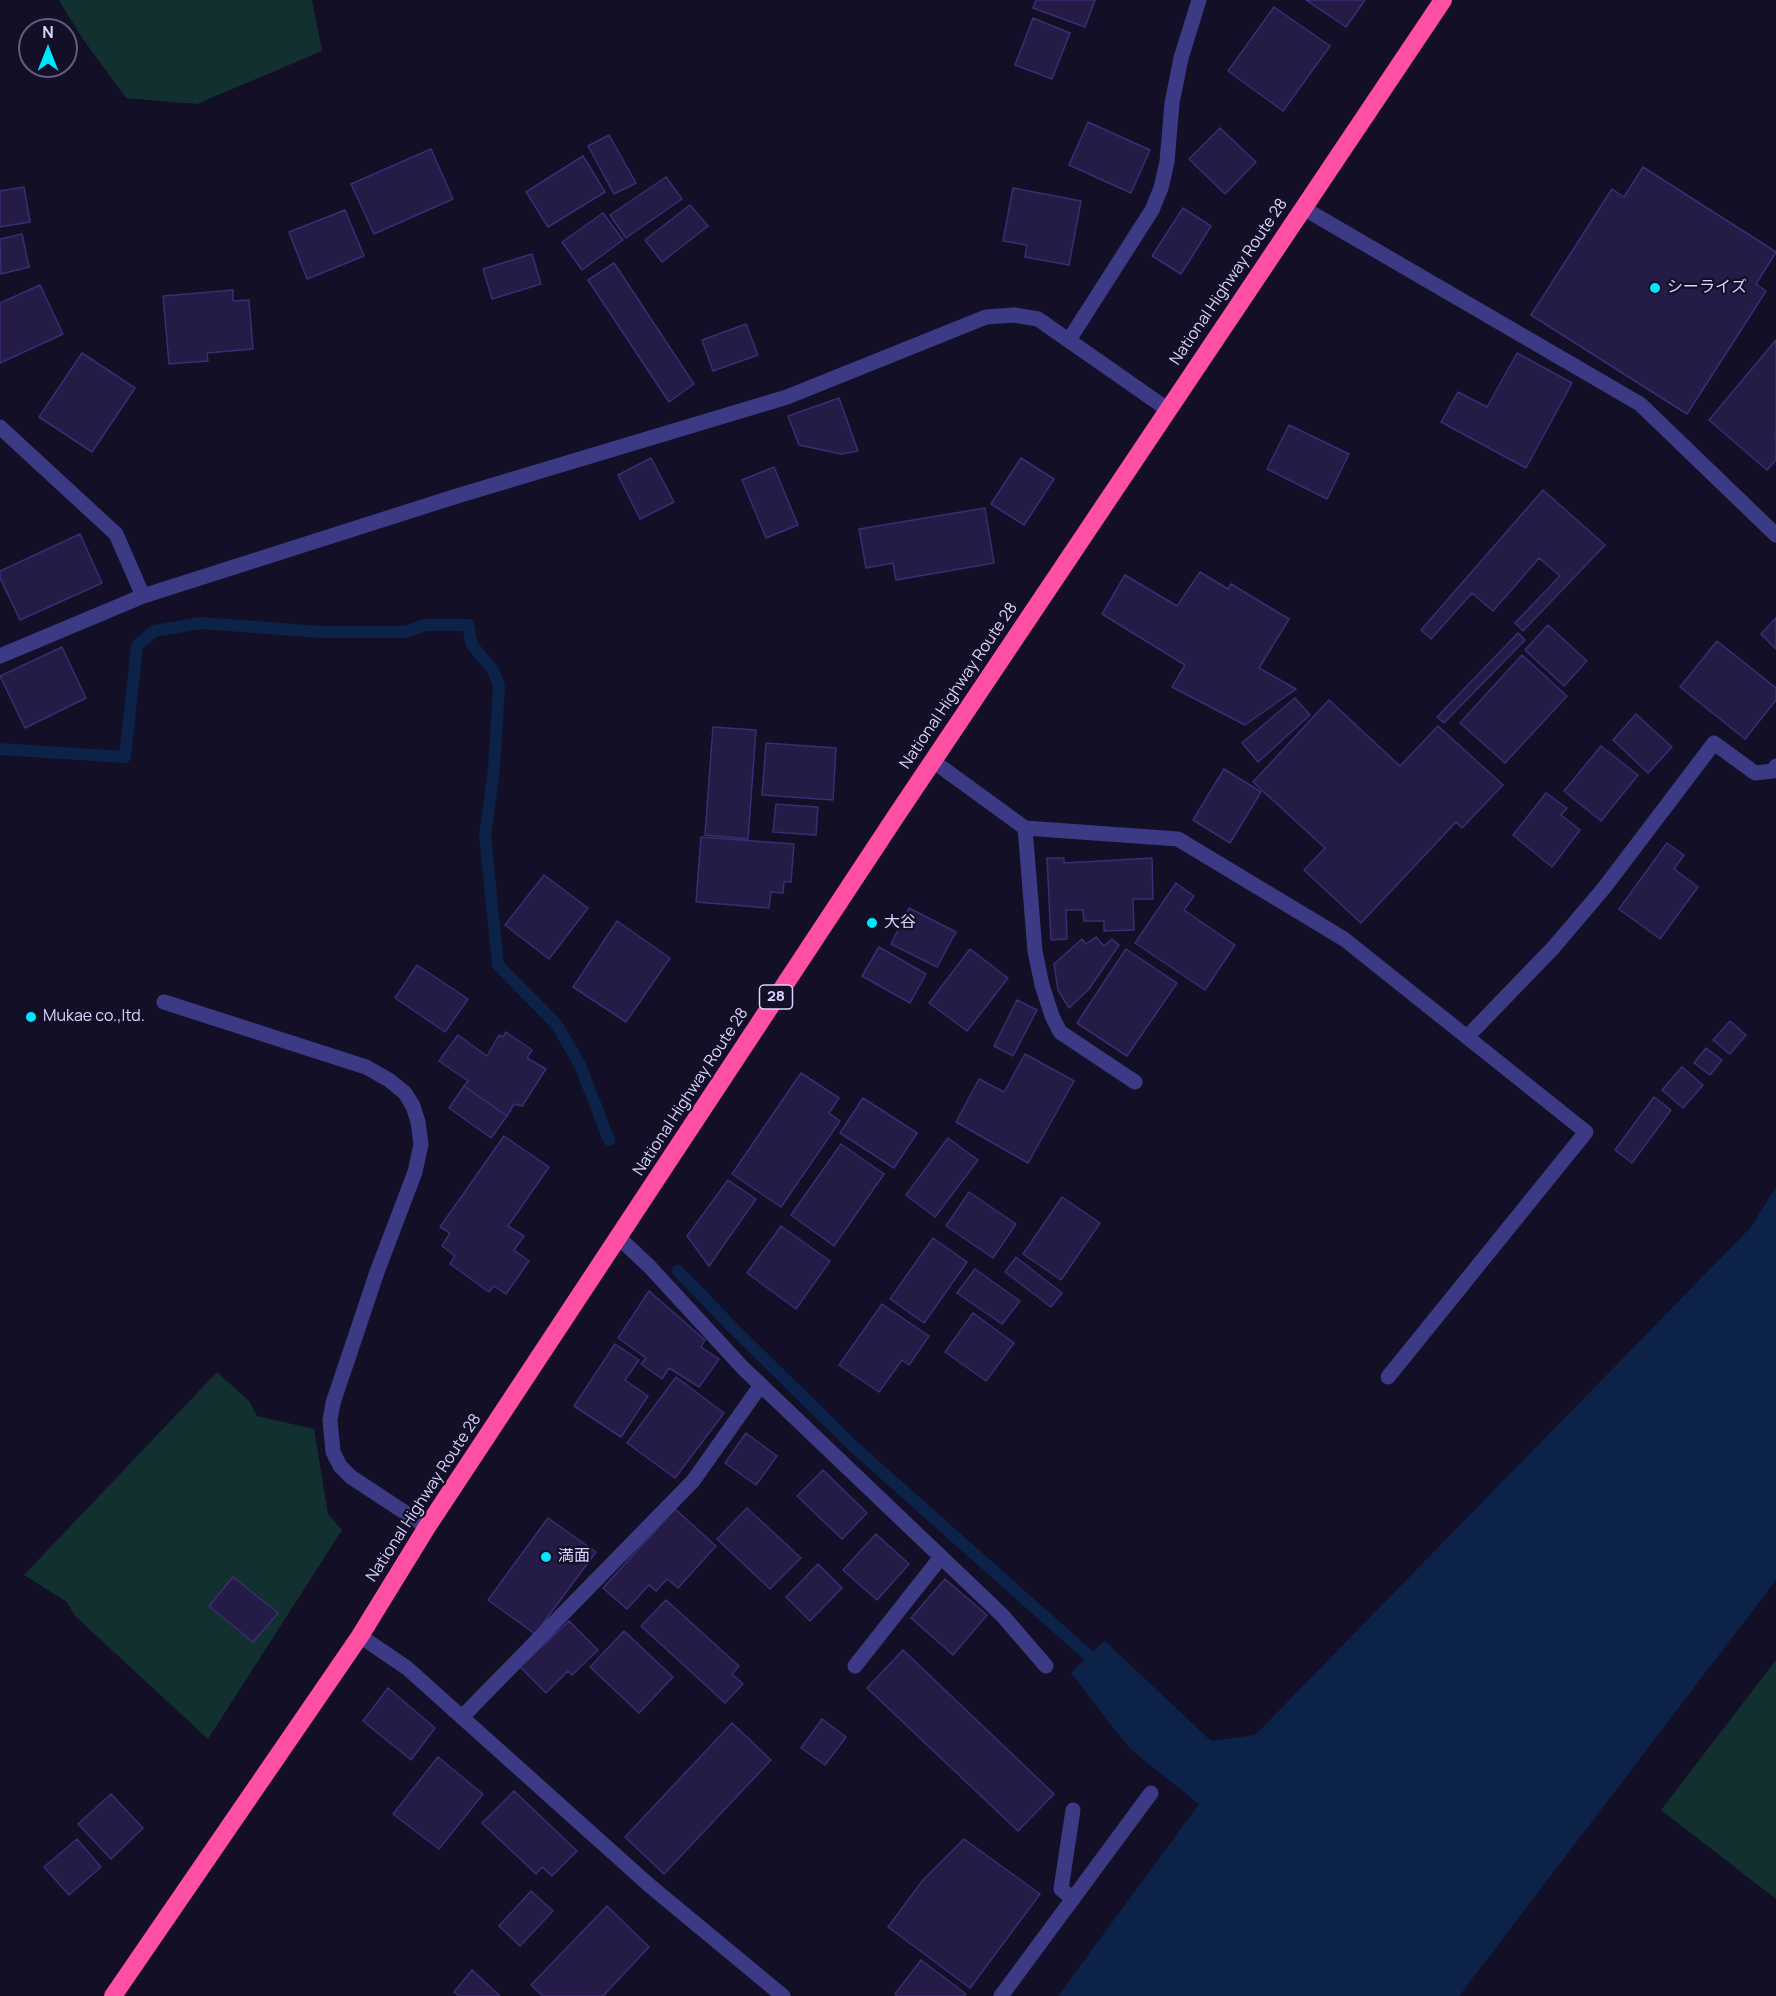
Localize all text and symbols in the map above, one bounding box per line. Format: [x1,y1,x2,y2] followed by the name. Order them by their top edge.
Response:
[18,18,78,78] north arrow
[42,21,54,43] text: N
[1166,195,1292,369] street label: National Highway Route 28
[1667,278,1747,298] place label: シーライズ
[1648,281,1662,295] marker: シーライズ
[896,599,1022,773] street label: National Highway Route 28
[884,913,916,933] place label: 大谷
[865,916,879,930] marker: 大谷
[760,985,792,1009] road number: 28
[629,1004,753,1180] street label: National Highway Route 28
[43,1007,145,1027] place label: Mukae co.,ltd.
[24,1010,38,1024] marker: Mukae co.,ltd.
[362,1410,486,1586] street label: National Highway Route 28
[558,1547,590,1567] place label: 満面
[539,1550,553,1564] marker: 満面

